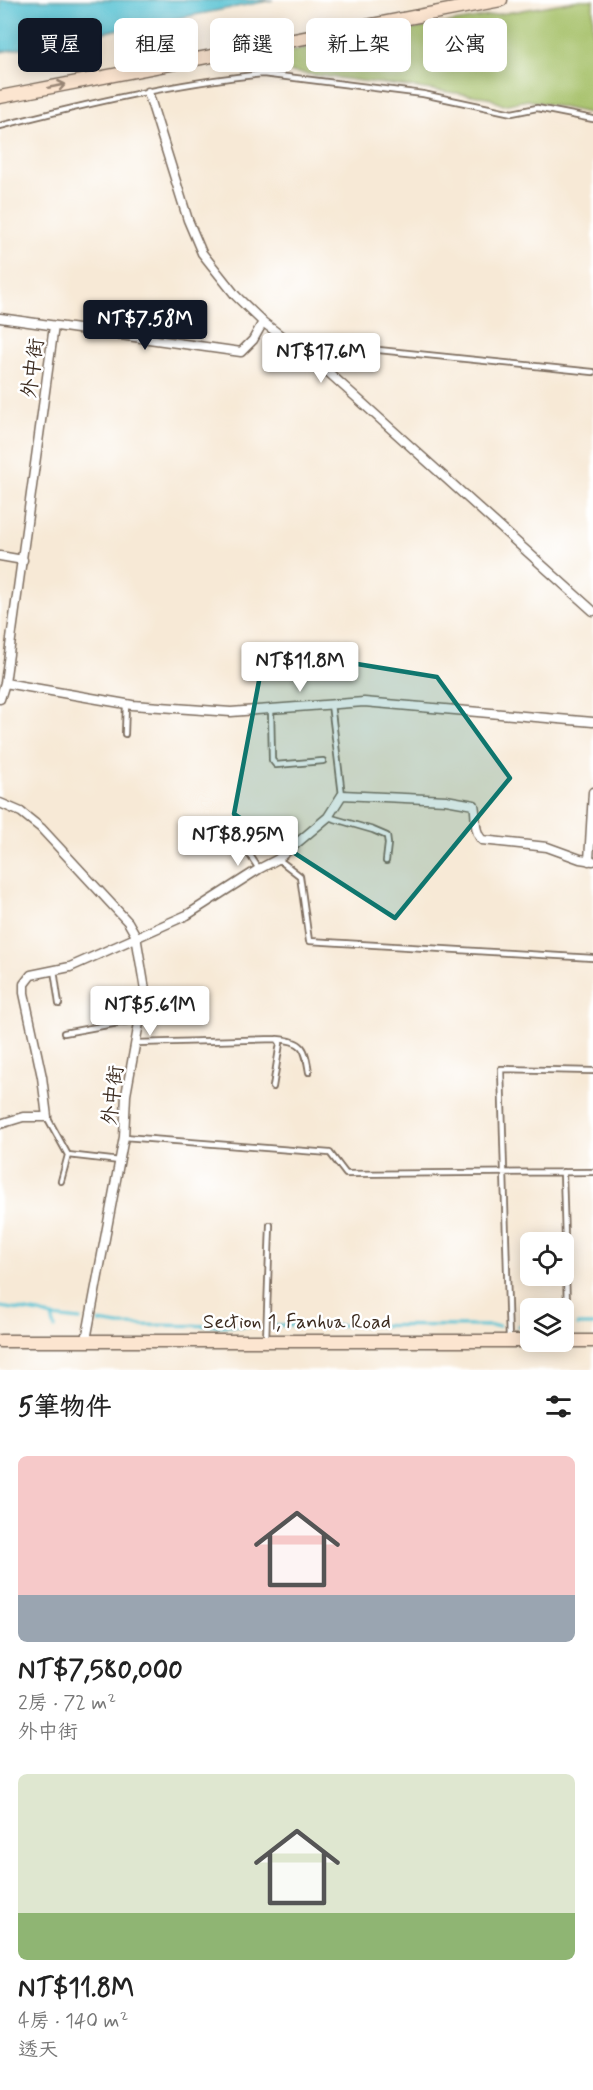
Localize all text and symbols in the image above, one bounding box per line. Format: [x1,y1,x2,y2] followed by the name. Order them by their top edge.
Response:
[18,18,102,72] chip: 買屋
[114,18,198,72] chip: 租屋
[210,18,294,72] chip: 篩選
[306,18,411,72] chip: 新上架
[423,18,507,72] chip: 公寓
[47,80,67,91] one-way arrow
[83,300,207,351] pin: NT$7.58M
[97,306,193,333] text: NT$7.58M
[259,333,383,384] pin: NT$17.6M
[16,337,51,400] street label: 外中街
[276,339,366,366] text: NT$17.6M
[238,642,362,693] pin: NT$11.8M
[255,648,345,675] text: NT$11.8M
[176,816,300,867] pin: NT$8.95M
[192,822,284,849] text: NT$8.95M
[88,986,212,1037] pin: NT$5.61M
[104,992,196,1019] text: NT$5.61M
[96,1064,131,1127] street label: 外中街
[520,1232,574,1352] map controls
[520,1232,574,1286] button: locate
[520,1298,574,1352] button: layers
[203,1309,391,1336] street label: Section 1, Fanhua Road
[542,1390,575,1423] icon: filters
[18,1391,112,1425] text: 5筆物件
[243,1495,351,1603] icon: home
[18,1654,183,1688] text: NT$7,580,000
[18,1690,116,1717] text: 2房 · 72 m²
[18,1719,78,1746] text: 外中街
[243,1813,351,1921] icon: home
[18,1972,134,2006] text: NT$11.8M
[18,2008,128,2035] text: 4房 · 140 m²
[18,2037,58,2064] text: 透天

